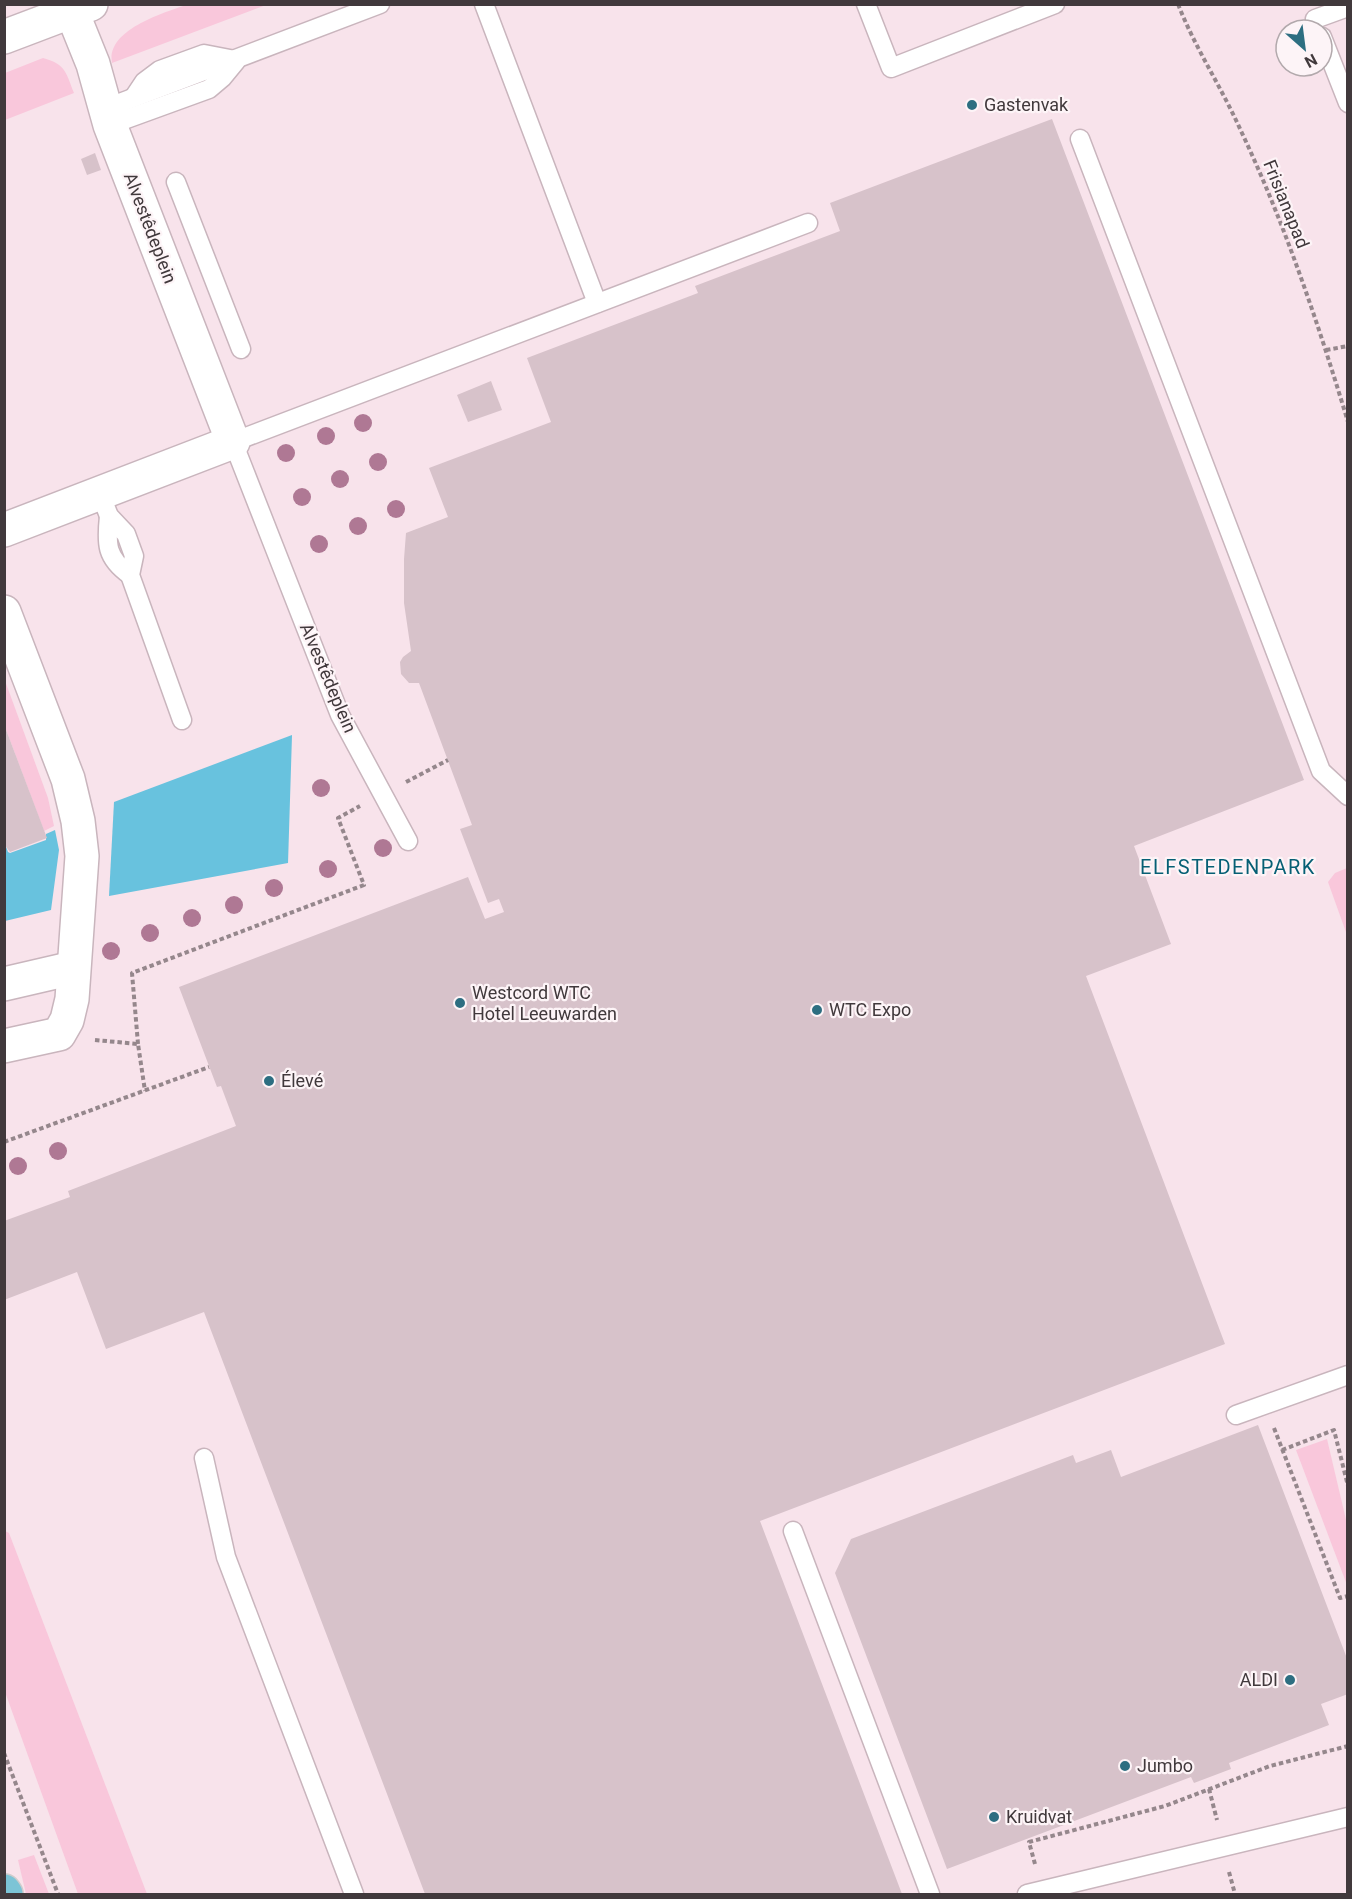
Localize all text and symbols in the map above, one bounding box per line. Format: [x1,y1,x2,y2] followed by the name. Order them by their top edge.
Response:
[1274,18,1334,78] north arrow
[1301,50,1320,72] text: N
[984,94,1069,115] place label: Gastenvak
[965,98,979,112] marker: Gastenvak
[1259,157,1314,251] street label: Frisianapad
[120,169,181,286] street label: Alvestêdeplein
[296,620,361,736] street label: Alvestêdeplein
[1140,855,1316,879] district label: ELFSTEDENPARK
[472,982,617,1024] place label: Westcord WTC Hotel Leeuwarden
[453,996,467,1010] marker: Westcord WTC Hotel Leeuwarden
[829,999,911,1020] place label: WTC Expo
[810,1003,824,1017] marker: WTC Expo
[281,1070,323,1091] place label: Élevé
[262,1074,276,1088] marker: Élevé
[1240,1669,1278,1690] place label: ALDI
[1283,1673,1297,1687] marker: ALDI
[1137,1755,1193,1776] place label: Jumbo
[1118,1759,1132,1773] marker: Jumbo
[1006,1806,1072,1827] place label: Kruidvat
[987,1810,1001,1824] marker: Kruidvat

